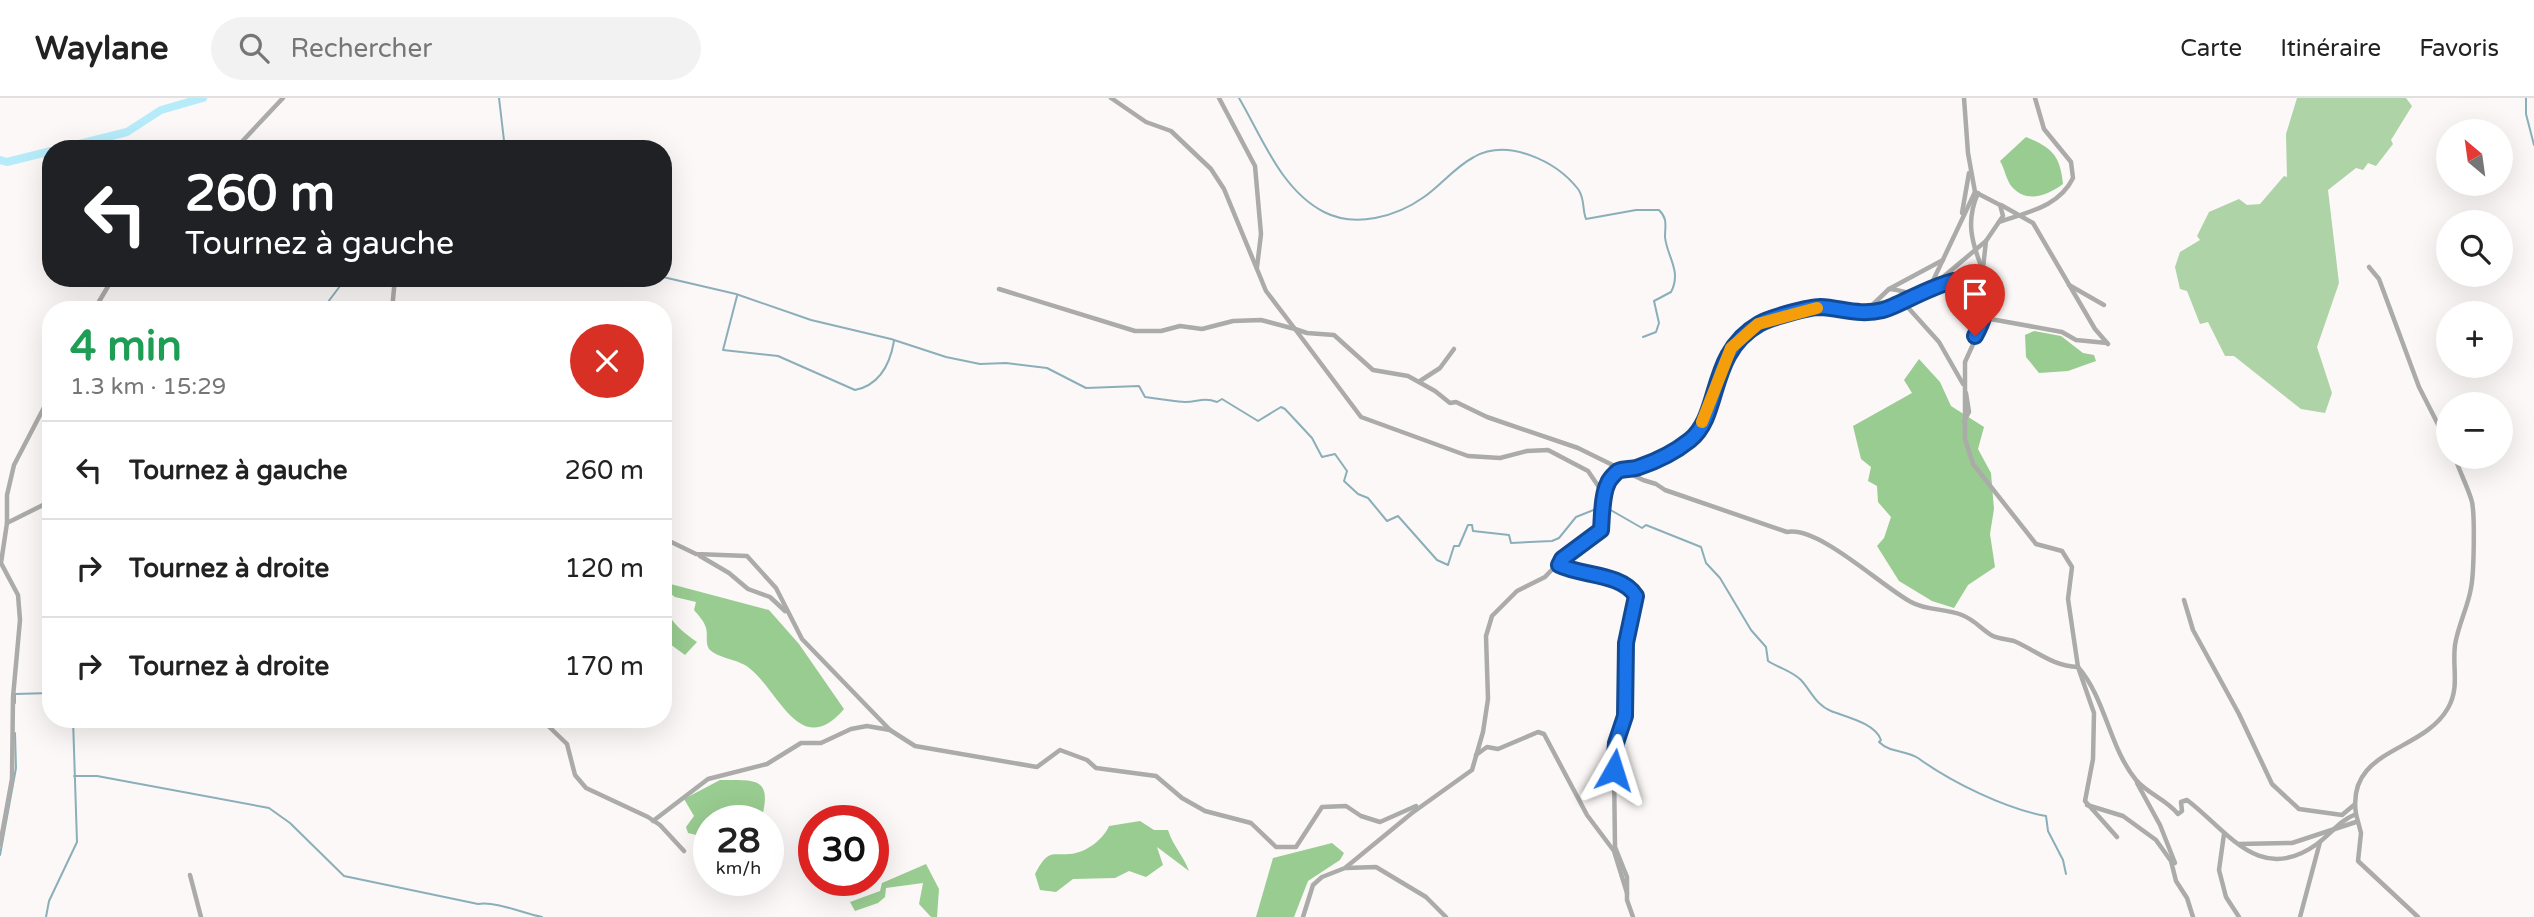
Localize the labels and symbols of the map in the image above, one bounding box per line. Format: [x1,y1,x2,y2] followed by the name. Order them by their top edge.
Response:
[2436,119,2513,196] north arrow
[1945,264,2005,336] pin
[1577,733,1651,807] position arrow
[798,805,889,896] speed limit sign: 30

